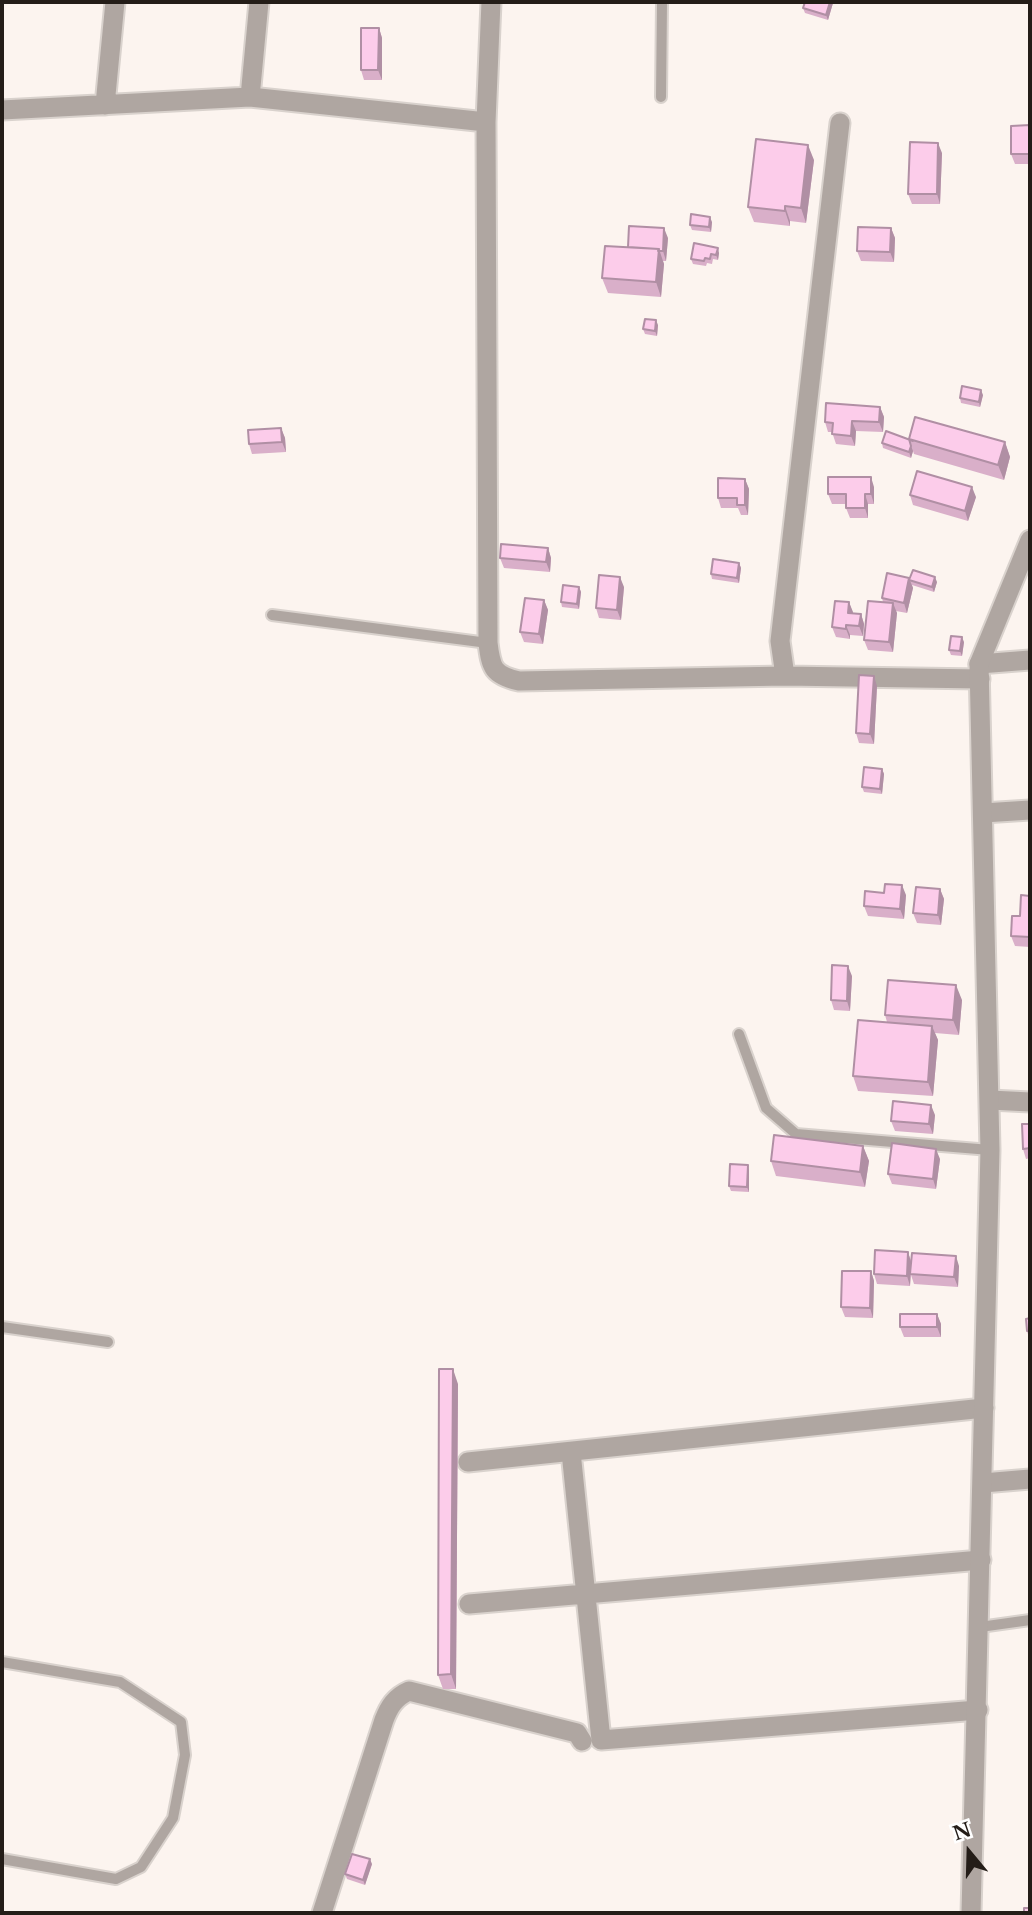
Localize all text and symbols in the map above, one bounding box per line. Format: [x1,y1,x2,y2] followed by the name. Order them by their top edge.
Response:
[934,1817,1004,1887] north arrow
[950,1818,974,1845] text: N

